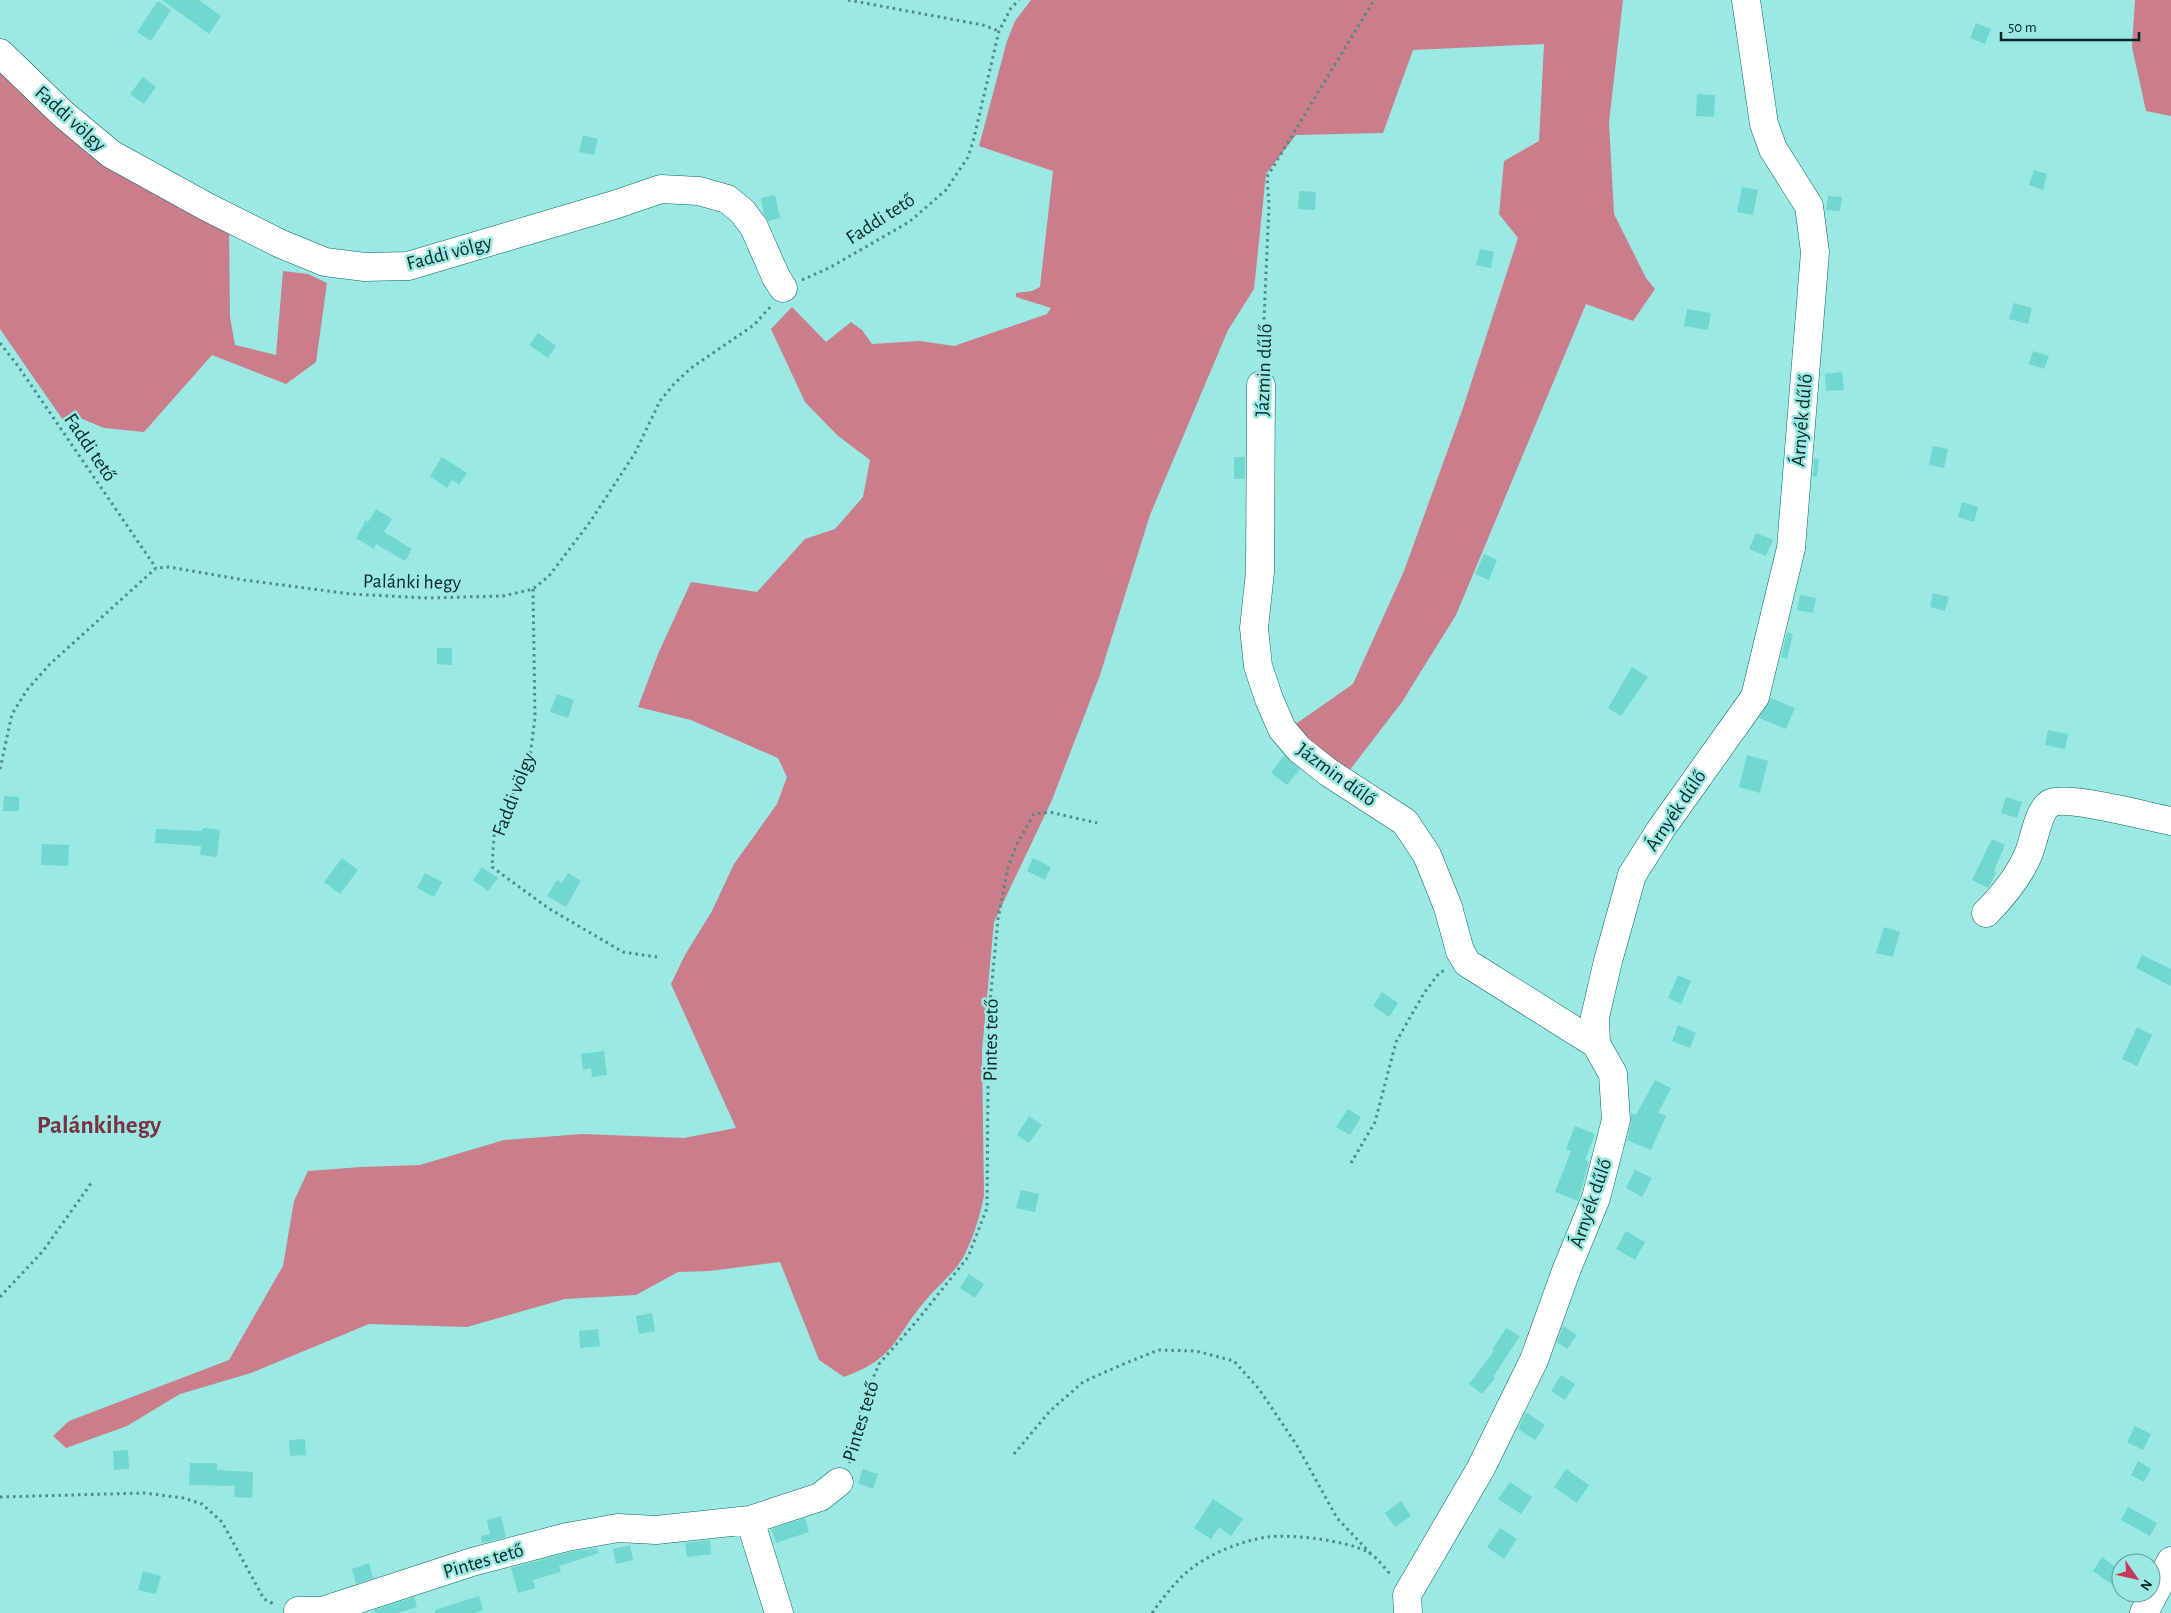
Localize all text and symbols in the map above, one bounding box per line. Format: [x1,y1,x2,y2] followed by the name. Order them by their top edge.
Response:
[2001,10,2138,42] scale bar
[2008,20,2037,35] text: 50 m
[31,82,110,156] street label: Faddi völgy
[843,189,918,248] street label: Faddi tető
[404,232,494,274] street label: Faddi völgy
[1252,323,1276,417] street label: Jázmin dűlő
[1787,373,1816,467] street label: Árnyék dűlő
[60,410,120,485] street label: Faddi tető
[363,571,462,593] street label: Palánki hegy
[1293,739,1380,810] street label: Jázmin dűlő
[489,750,539,839] street label: Faddi völgy
[1641,766,1710,855] street label: Árnyék dűlő
[980,998,1002,1082] street label: Pintes tető
[37,1113,162,1138] district label: Palánkihegy
[1565,1156,1616,1251] street label: Árnyék dűlő
[839,1379,883,1464] street label: Pintes tető
[441,1540,526,1582] street label: Pintes tető
[2111,1553,2161,1603] north arrow
[2137,1577,2154,1593] text: N

